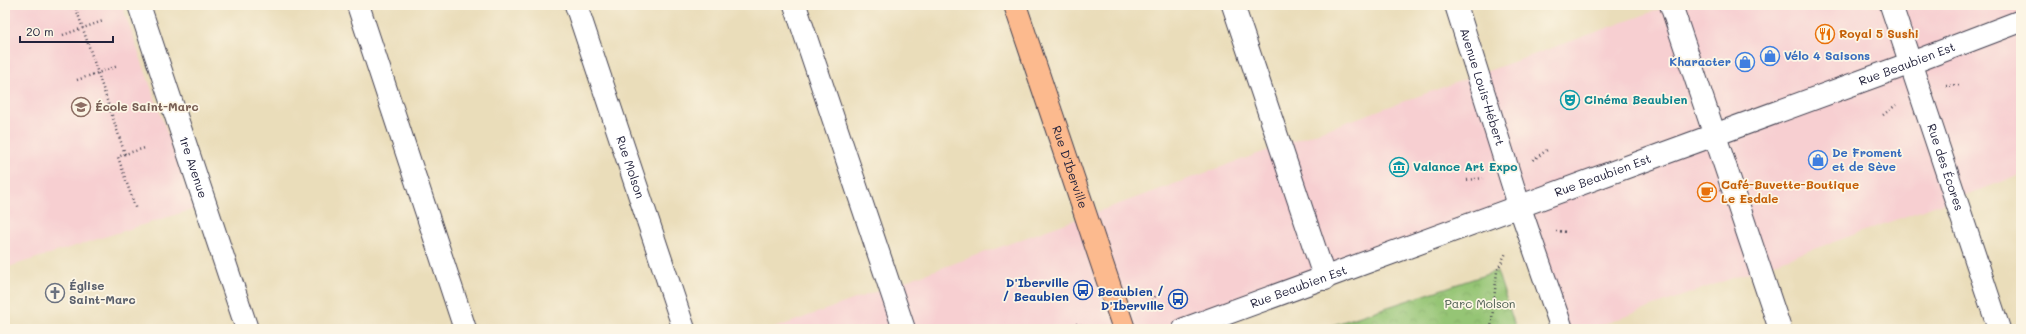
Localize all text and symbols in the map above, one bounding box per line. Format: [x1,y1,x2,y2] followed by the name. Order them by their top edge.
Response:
[20,18,113,44] scale bar
[26,23,54,39] text: 20 m
[1814,23,1836,45] restaurant icon: Royal 5 Sushi
[1839,25,1919,41] place label: Royal 5 Sushi
[1457,26,1509,148] street label: Avenue Louis-Hébert
[1856,38,1957,88] street label: Rue Beaubien Est
[1759,45,1781,67] shop icon: Vélo 4 Saisons
[1784,47,1870,63] place label: Vélo 4 Saisons
[1734,51,1756,73] shop icon: Kharacter
[1669,53,1731,69] place label: Kharacter
[1559,89,1581,111] theatre icon: Cinéma Beaubien
[1584,91,1688,107] place label: Cinéma Beaubien
[70,96,92,118] school or university icon: École Saint-Marc
[95,98,199,114] place label: École Saint-Marc
[1924,121,1968,213] street label: Rue des Écores
[1049,123,1092,210] street label: Rue D'Iberville
[176,134,212,200] street label: 1re Avenue
[613,134,649,200] street label: Rue Molson
[1832,144,1902,174] place label: De Froment et de Sève
[1807,149,1829,171] shop icon: De Froment et de Sève
[1552,150,1653,200] street label: Rue Beaubien Est
[1388,156,1410,178] museum icon: Valance Art Expo
[1413,158,1518,174] place label: Valance Art Expo
[1721,176,1859,206] place label: Café-Buvette-Boutique Le Esdale
[1696,181,1718,203] cafe icon: Café-Buvette-Boutique Le Esdale
[1248,261,1349,311] street label: Rue Beaubien Est
[1002,274,1069,304] place label: D'Iberville / Beaubien
[69,277,136,307] place label: Église Saint-Marc
[1072,279,1094,301] bus stop icon: D'Iberville / Beaubien
[44,282,66,304] church icon: Église Saint-Marc
[1097,283,1164,313] place label: Beaubien / D'Iberville
[1167,288,1189,310] bus stop icon: Beaubien / D'Iberville
[1444,295,1516,311] park label: Parc Molson

